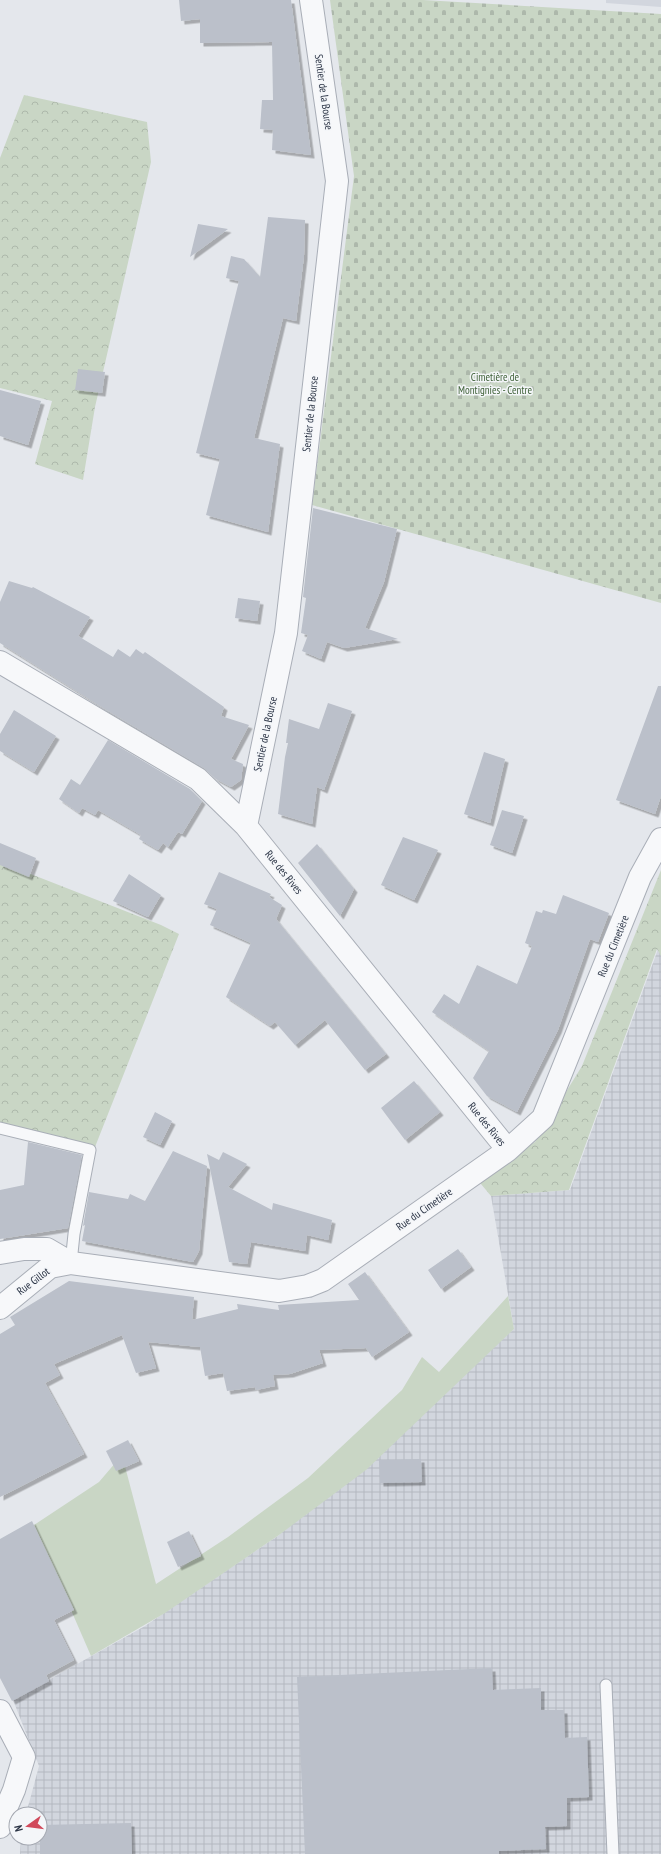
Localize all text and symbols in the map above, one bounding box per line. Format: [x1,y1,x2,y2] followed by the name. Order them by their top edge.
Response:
[312,53,336,131] street label: Sentier de la Bourse
[458,370,532,397] park label: Cimetière de Montignies - Centre
[299,375,321,453] street label: Sentier de la Bourse
[250,695,280,773] street label: Sentier de la Bourse
[262,847,306,897] street label: Rue des Rives
[594,913,632,979] street label: Rue du Cimetière
[465,1099,509,1149] street label: Rue des Rives
[393,1184,455,1234] street label: Rue du Cimetière
[14,1264,52,1298] street label: Rue Gillot
[8,1806,48,1846] north arrow
[11,1824,26,1833] text: N

